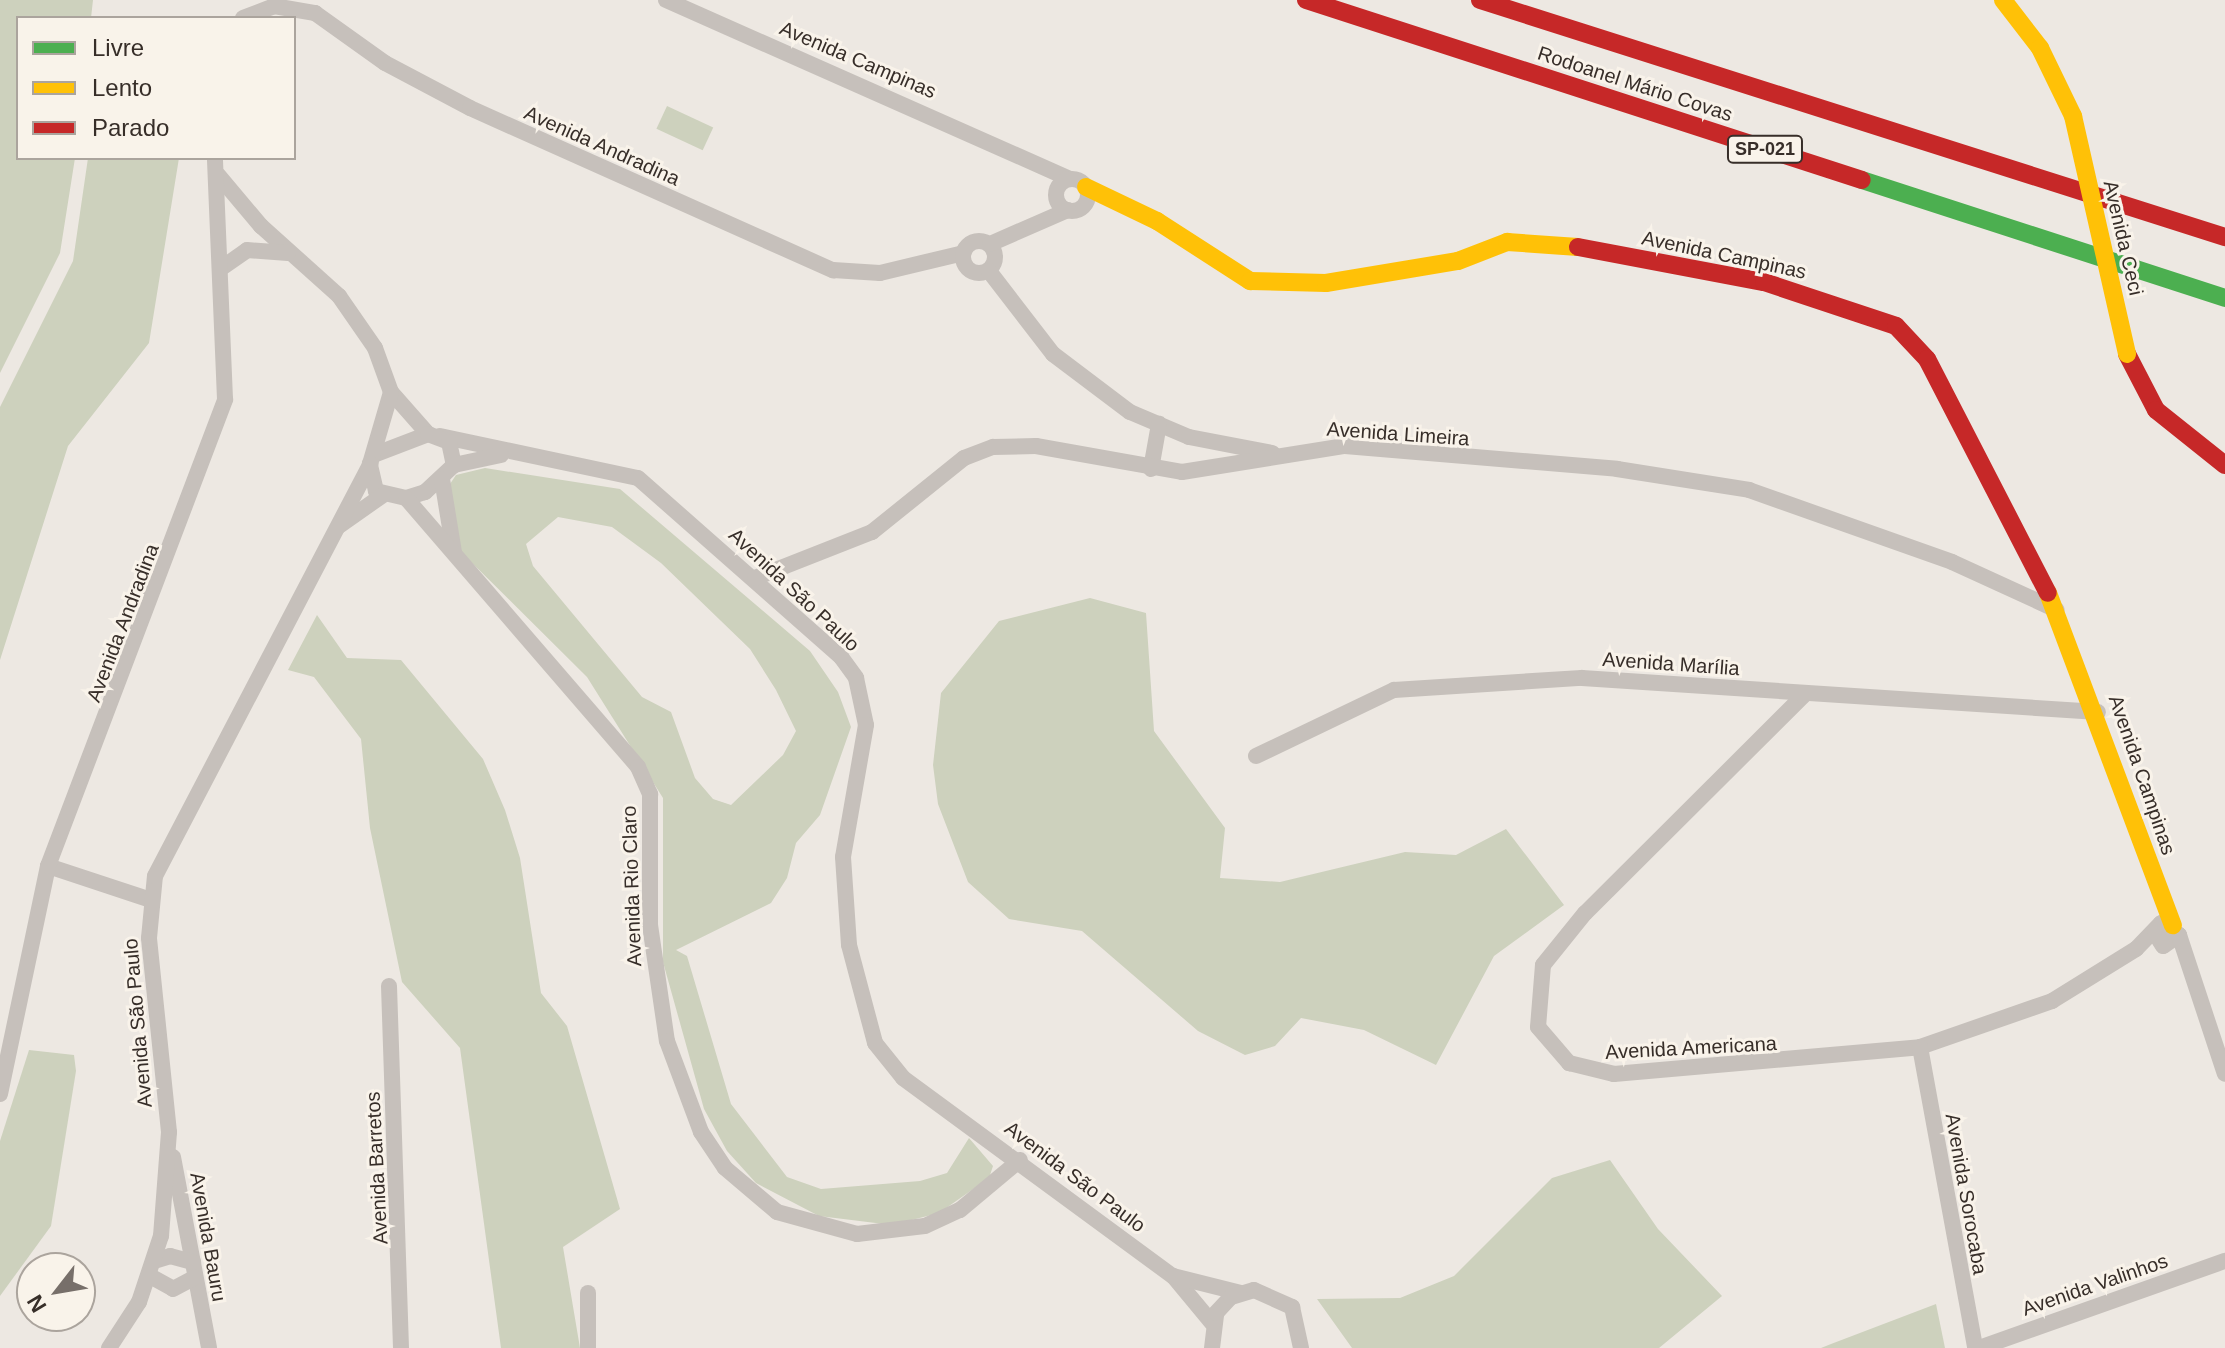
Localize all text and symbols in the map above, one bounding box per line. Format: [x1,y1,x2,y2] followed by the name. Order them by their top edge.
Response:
[16,16,296,160] legend
[776,16,940,104] street label: Avenida Campinas
[92,34,144,61] text: Livre
[1535,41,1735,127] street label: Rodoanel Mário Covas
[92,74,152,101] text: Lento
[520,101,684,191] street label: Avenida Andradina
[92,114,169,141] text: Parado
[1725,135,1805,163] road number: SP-021
[2098,178,2148,298] street label: Avenida Ceci
[1640,226,1808,284] street label: Avenida Campinas
[1326,417,1470,451] street label: Avenida Limeira
[724,523,864,657] street label: Avenida São Paulo
[82,540,164,706] street label: Avenida Andradina
[1602,647,1740,681] street label: Avenida Marília
[2103,692,2181,858] street label: Avenida Campinas
[617,805,647,967] street label: Avenida Rio Claro
[119,937,157,1109] street label: Avenida São Paulo
[1604,1031,1778,1065] street label: Avenida Americana
[361,1091,393,1245] street label: Avenida Barretos
[1940,1112,1992,1276] street label: Avenida Sorocaba
[1000,1116,1150,1238] street label: Avenida São Paulo
[185,1170,231,1304] street label: Avenida Bauru
[2019,1249,2171,1321] street label: Avenida Valinhos
[16,1252,96,1332] north arrow
[22,1290,52,1317] text: N

